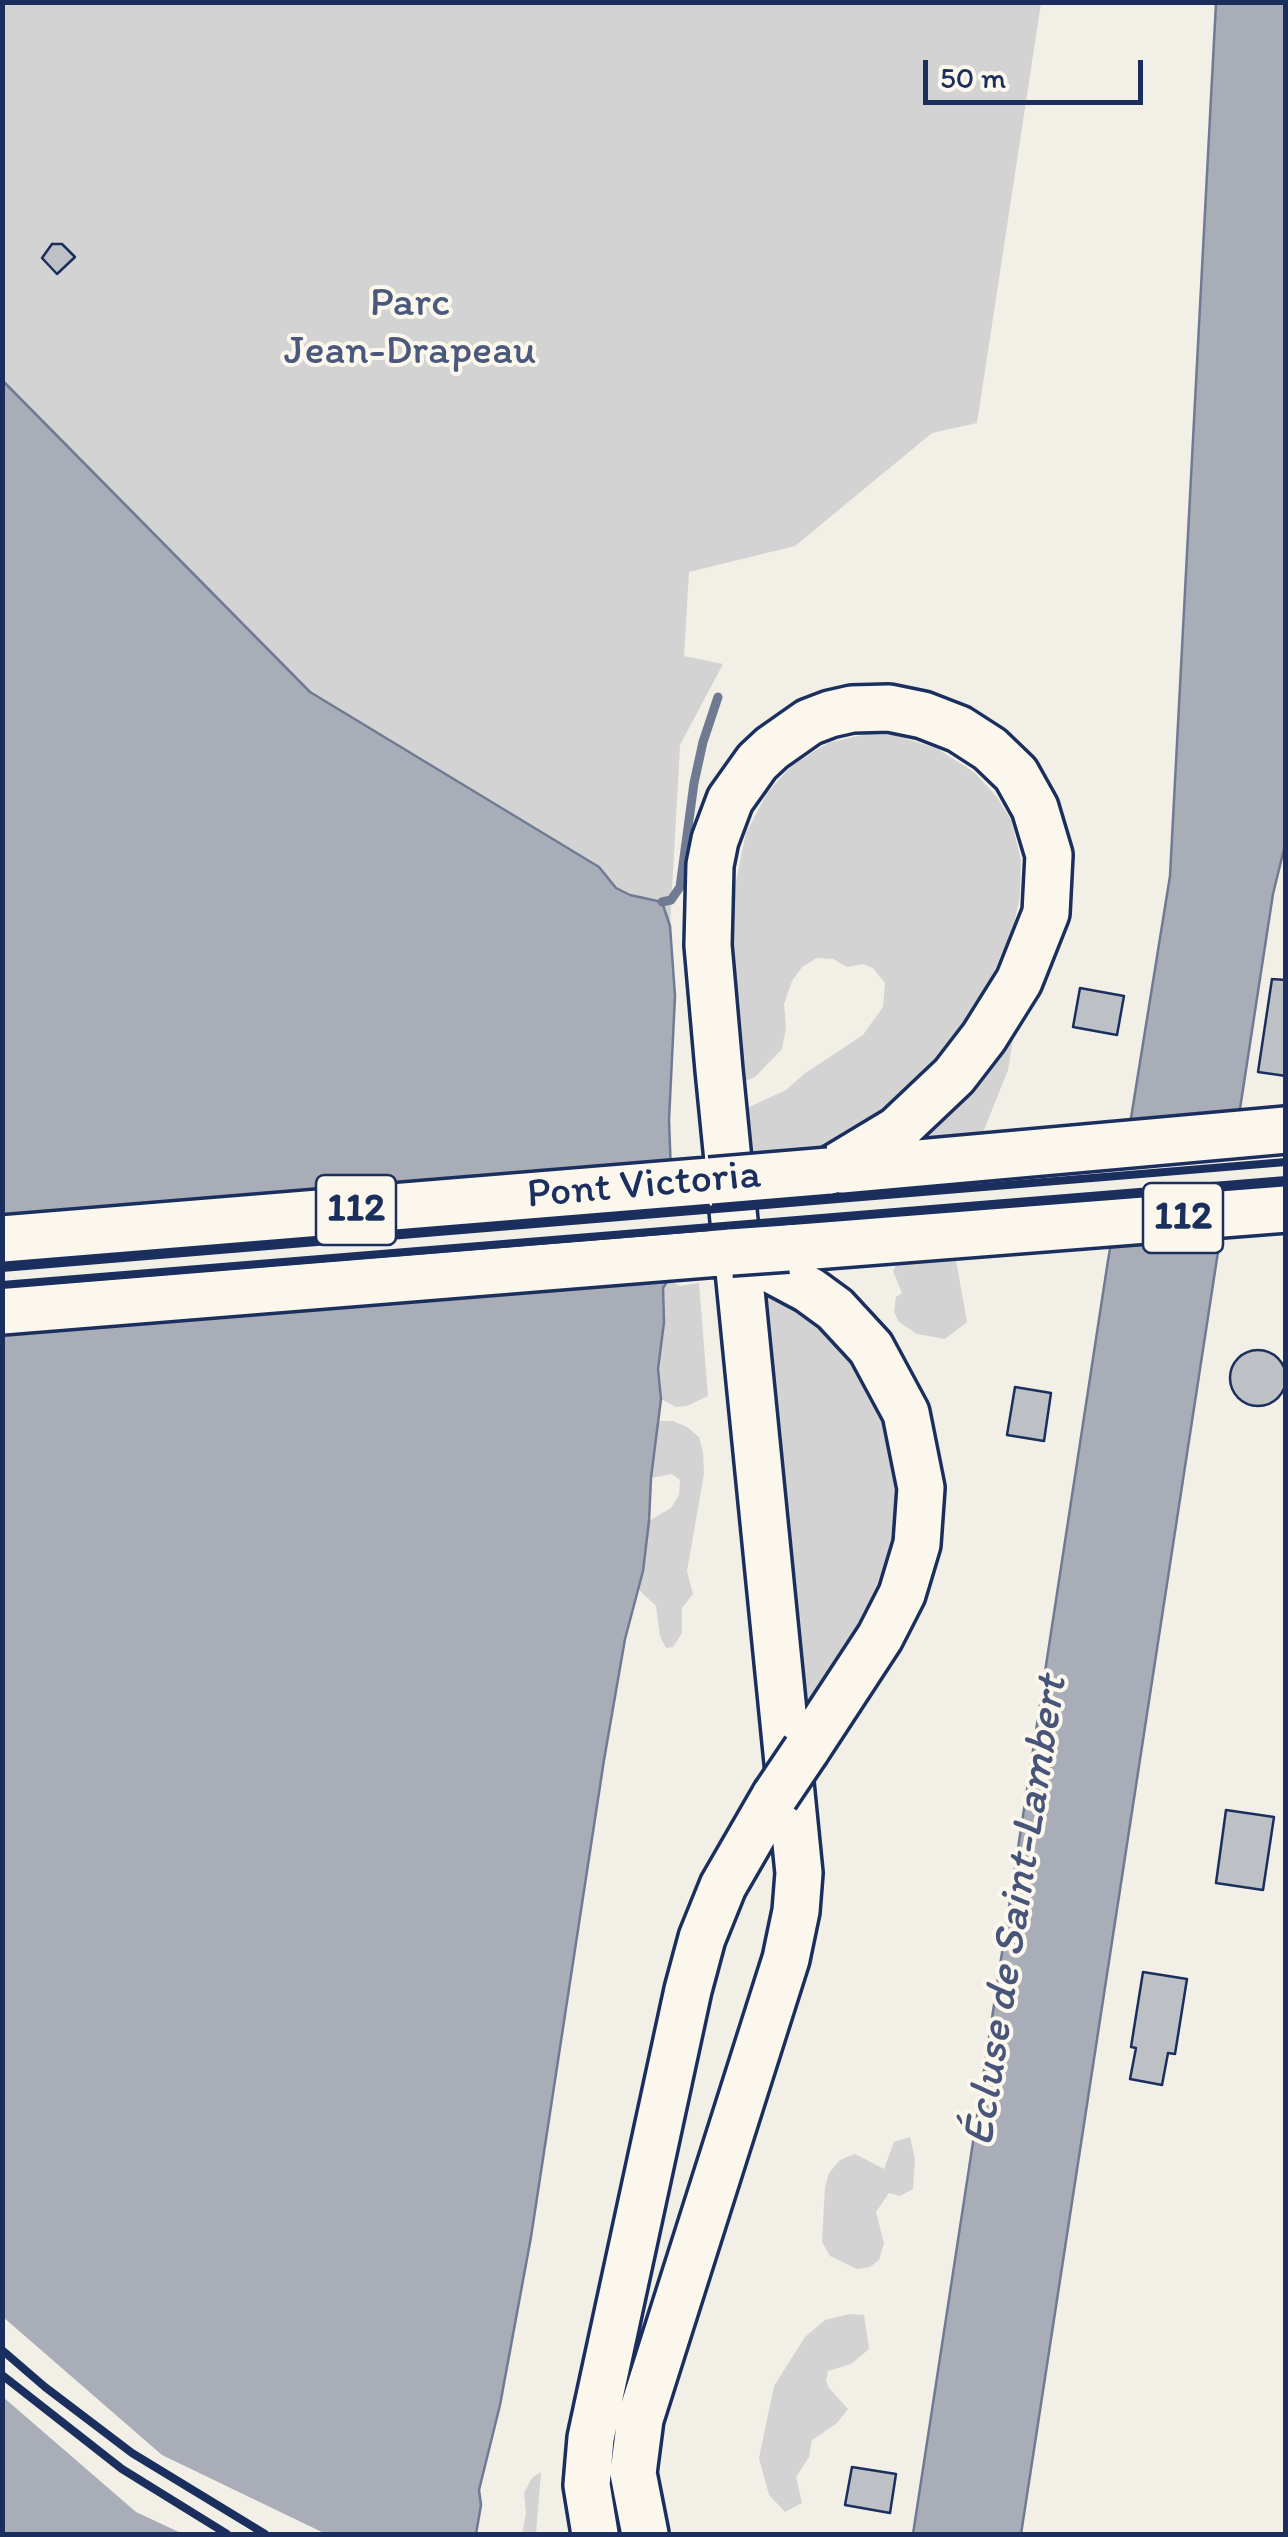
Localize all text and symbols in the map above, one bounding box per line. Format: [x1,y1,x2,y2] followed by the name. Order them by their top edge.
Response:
[928,40,1148,102] scale bar
[940,59,1006,96] text: 50 m
[284,279,536,378] park label: Parc Jean-Drapeau
[525,1151,763,1221] street label: Pont Victoria
[316,1175,396,1245] road number: 112
[1143,1183,1223,1253] road number: 112
[953,1672,1081,2150] water label: Écluse de Saint-Lambert

